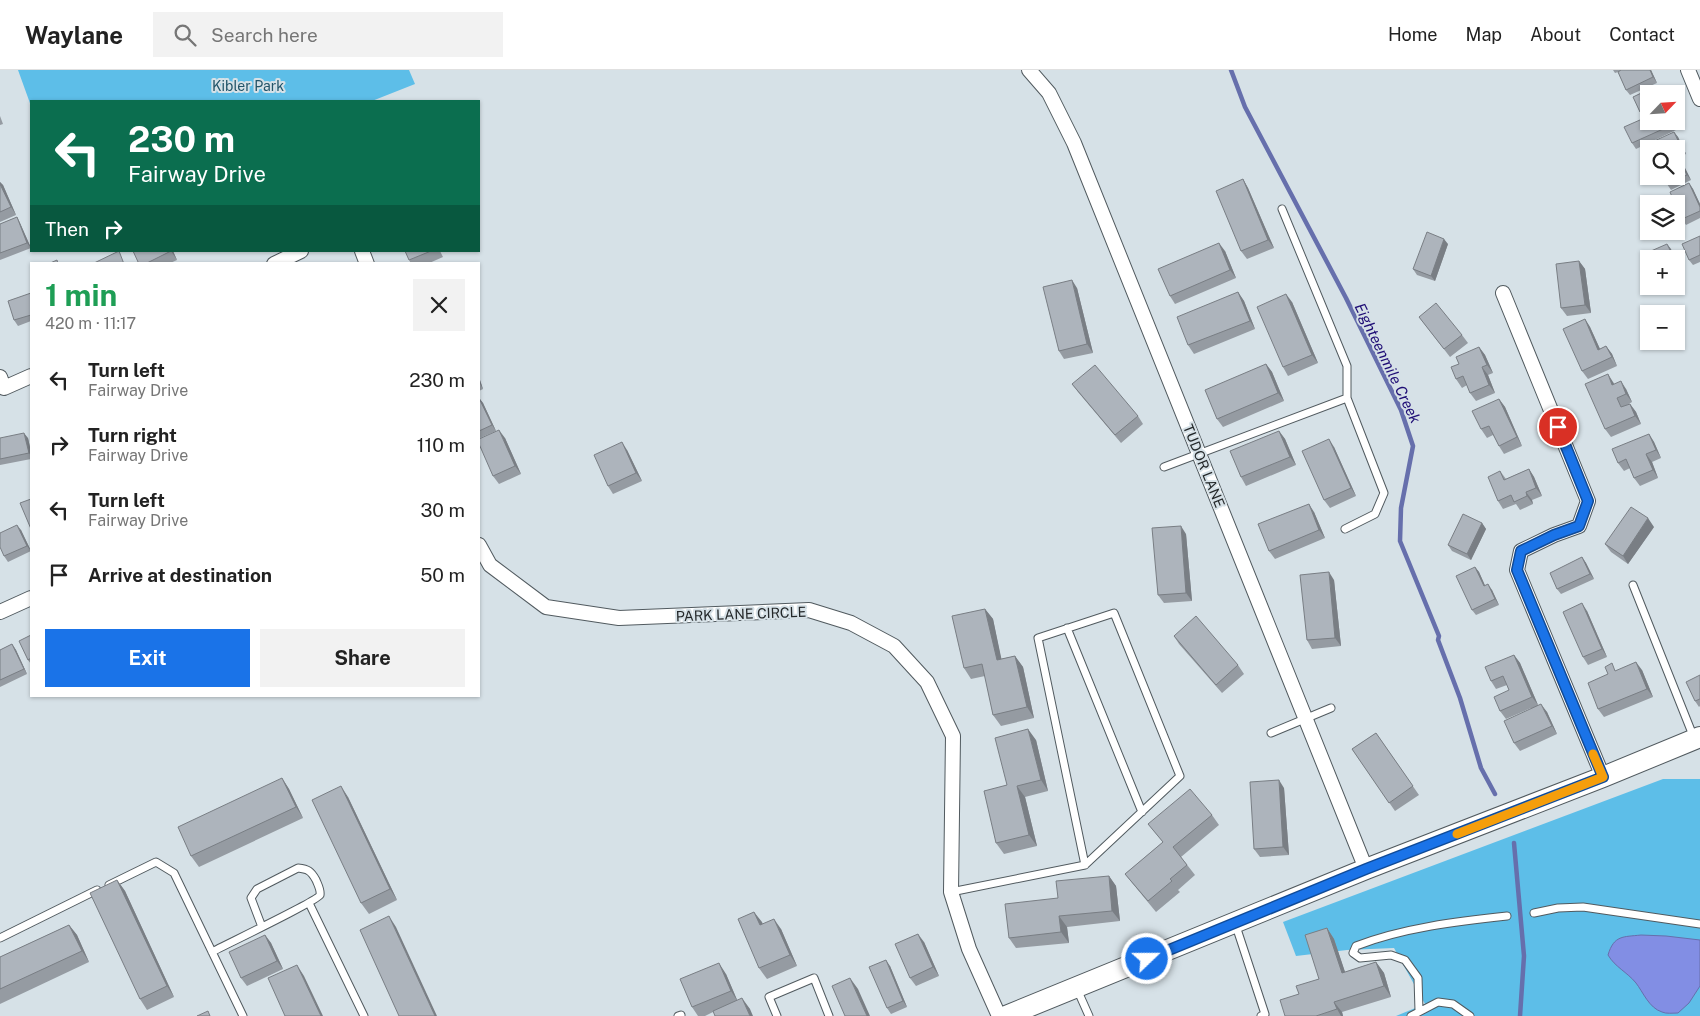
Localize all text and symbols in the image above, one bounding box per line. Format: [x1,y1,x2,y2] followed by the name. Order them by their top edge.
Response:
[153,12,503,57] search box
[25,21,123,49] text: Waylane
[171,21,199,49] icon: search
[211,24,318,46] text: Search here
[1388,24,1438,45] text: Home
[1466,24,1502,45] text: Map
[1530,24,1581,45] text: About
[1609,24,1675,45] text: Contact
[212,78,284,94] park label: Kibler Park
[1640,85,1685,130] north arrow
[1640,85,1685,350] map controls
[128,119,235,160] text: 230 m
[45,120,110,185] icon: left
[1640,140,1685,185] button: search
[128,161,266,187] text: Fairway Drive
[1640,195,1685,240] button: layers
[99,215,127,243] icon: right
[45,218,89,240] text: Then
[1640,250,1685,295] button: +
[45,277,117,313] text: 1 min
[413,279,465,331] button: close
[1351,300,1425,427] water label: Eighteenmile Creek
[1640,305,1685,350] button: −
[45,314,136,333] text: 420 m · 11:17
[88,359,165,381] text: Turn left
[45,366,73,394] icon: left
[409,369,465,391] text: 230 m
[88,381,188,400] text: Fairway Drive
[1537,406,1579,448] pin
[1544,413,1572,441] icon: arrive
[1180,422,1228,510] street label: TUDOR LANE
[88,424,177,446] text: Turn right
[45,431,73,459] icon: right
[417,434,465,456] text: 110 m
[88,446,188,465] text: Fairway Drive
[88,489,165,511] text: Turn left
[45,496,73,524] icon: left
[420,499,465,521] text: 30 m
[88,511,188,530] text: Fairway Drive
[45,561,73,589] icon: arrive
[88,564,272,586] text: Arrive at destination
[420,564,465,586] text: 50 m
[675,604,807,624] street label: PARK LANE CIRCLE
[45,629,250,687] button: Exit
[260,629,465,687] button: Share
[1120,932,1172,984] position arrow

